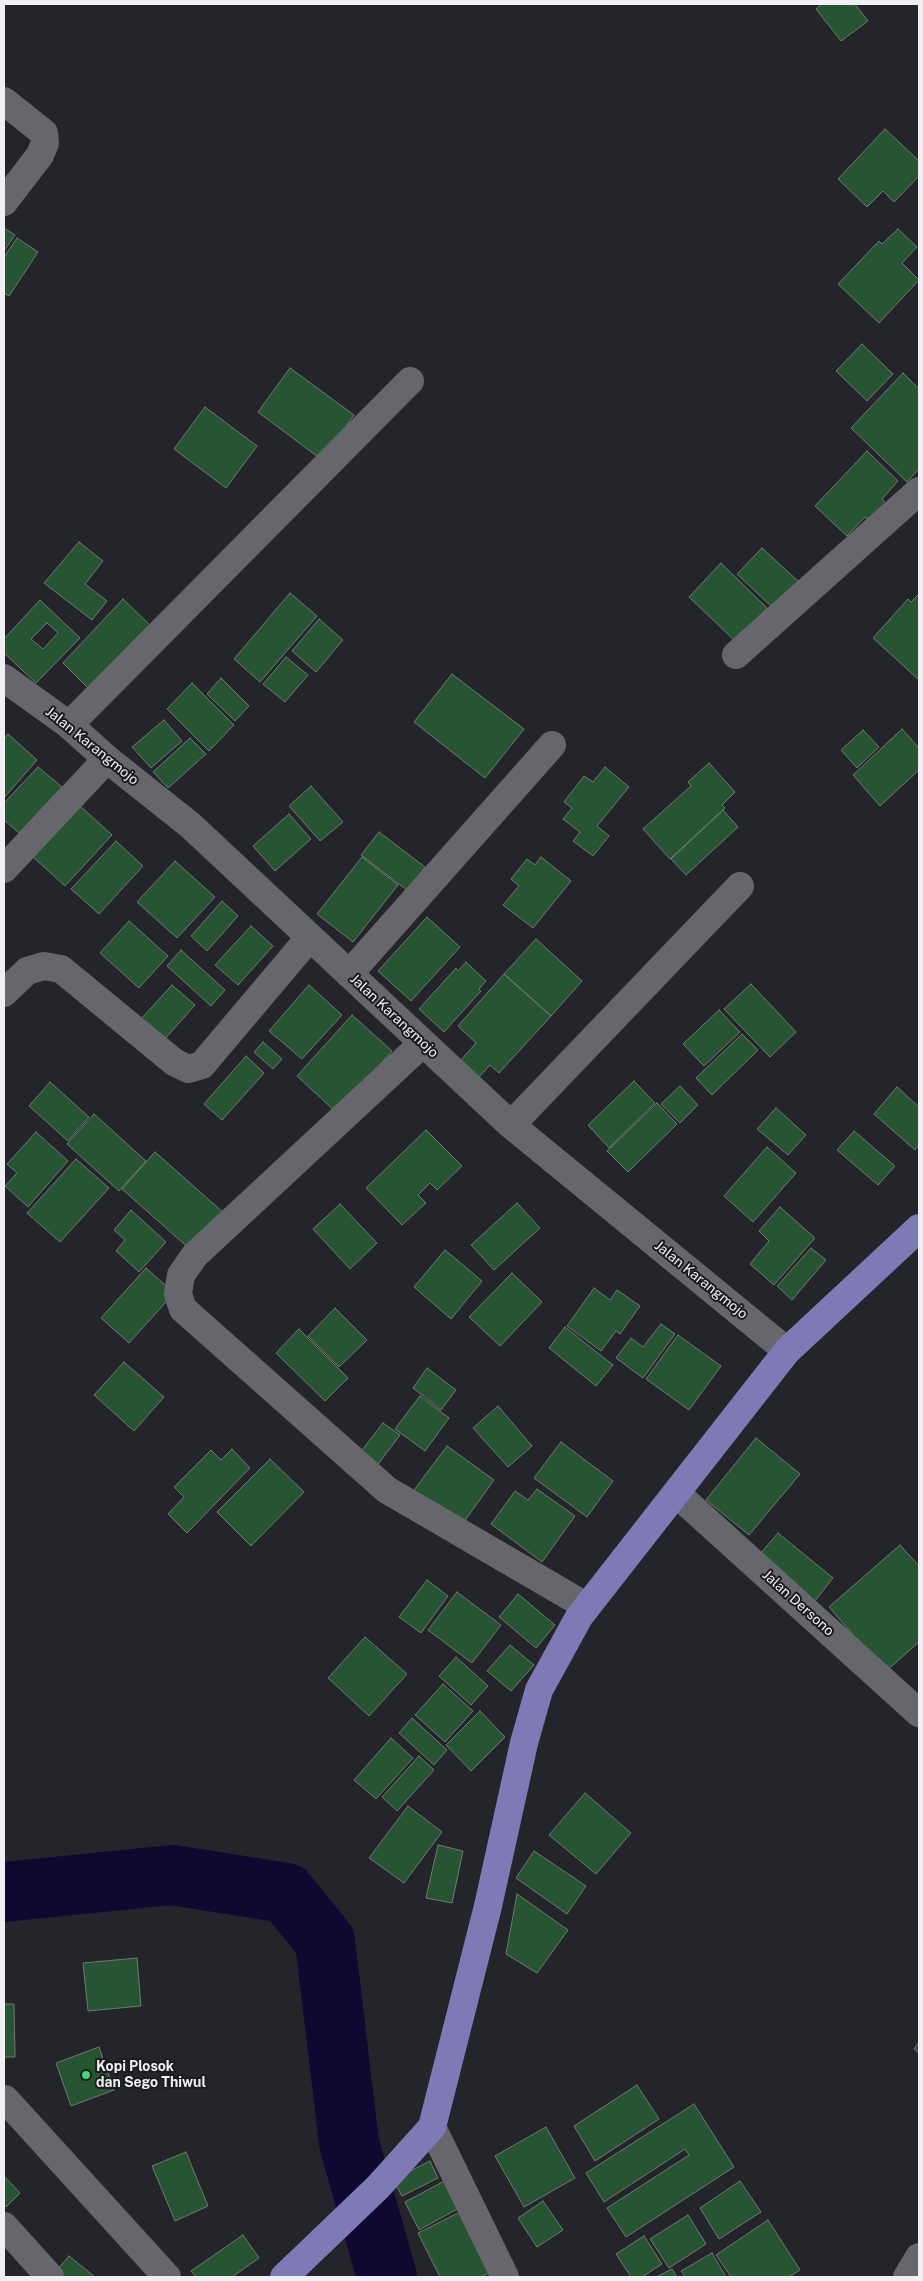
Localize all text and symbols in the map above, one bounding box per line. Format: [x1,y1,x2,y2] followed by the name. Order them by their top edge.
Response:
[42,703,142,789] street label: Jalan Karangmojo
[346,971,442,1061] street label: Jalan Karangmojo
[651,1237,751,1323] street label: Jalan Karangmojo
[759,1566,837,1640] street label: Jalan Dersono
[96,2059,206,2092] place label: Kopi Plosok dan Sego Thiwul
[80,2069,92,2081] marker: Kopi Plosok dan Sego Thiwul

